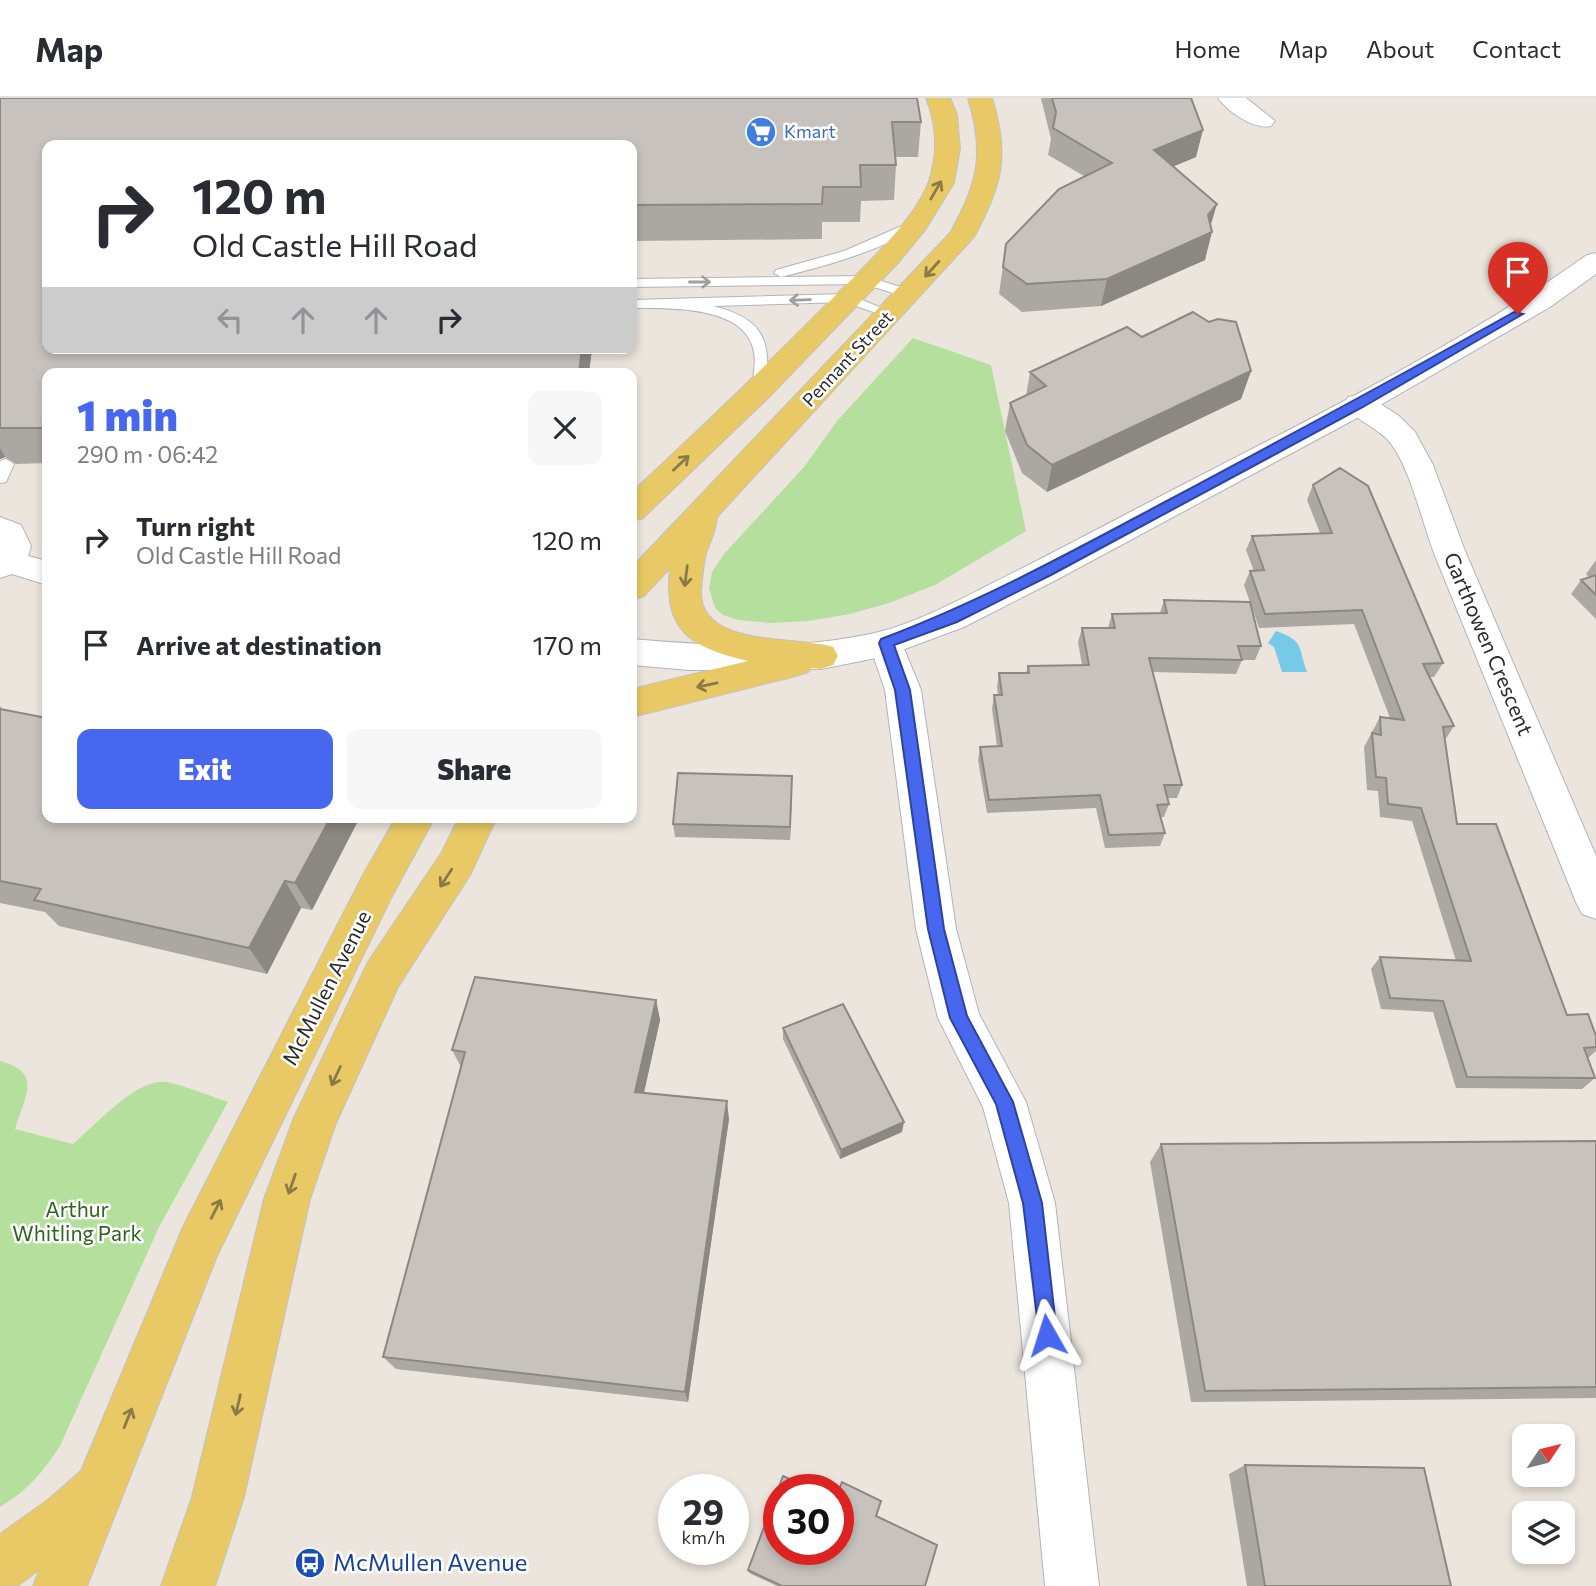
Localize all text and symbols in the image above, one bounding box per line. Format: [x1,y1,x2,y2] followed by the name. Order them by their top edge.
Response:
[35,28,103,69] text: Map
[1175,34,1241,63] text: Home
[1279,34,1328,63] text: Map
[1366,34,1434,63] text: About
[1472,34,1561,63] text: Contact
[744,115,778,149] supermarket icon: Kmart
[784,120,836,142] place label: Kmart
[192,164,326,224] text: 120 m
[77,168,168,259] icon: right
[929,181,943,201] one-way arrow
[192,224,478,264] text: Old Castle Hill Road
[1488,242,1548,314] pin
[1499,253,1537,291] icon: arrive
[924,260,940,278] one-way arrow
[688,275,711,289] one-way arrow
[789,294,812,307] one-way arrow
[211,301,249,339] icon: left
[284,301,322,339] icon: ahead
[357,301,395,339] icon: ahead
[430,301,468,339] icon: right
[797,306,897,411] street label: Pennant Street
[77,388,178,440] text: 1 min
[528,391,602,465] button: close
[77,440,218,468] text: 290 m · 06:42
[672,455,689,472] one-way arrow
[136,510,255,541] text: Turn right
[77,521,115,559] icon: right
[532,524,602,555] text: 120 m
[136,541,341,569] text: Old Castle Hill Road
[1440,548,1539,739] street label: Garthowen Crescent
[679,564,692,587] one-way arrow
[77,626,115,664] icon: arrive
[136,629,382,660] text: Arrive at destination
[533,629,602,660] text: 170 m
[697,679,719,692] one-way arrow
[77,729,333,809] button: Exit
[347,729,602,809] button: Share
[439,867,453,887] one-way arrow
[276,906,375,1069] street label: McMullen Avenue
[328,1065,342,1086] one-way arrow
[285,1173,297,1195] one-way arrow
[12,1196,142,1245] park label: Arthur Whitling Park
[209,1199,223,1220] one-way arrow
[1010,1298,1084,1372] position arrow
[231,1393,245,1416] one-way arrow
[122,1408,135,1430] one-way arrow
[1512,1424,1575,1488] north arrow
[1512,1424,1575,1564] map controls
[763,1474,854,1565] speed limit sign: 30
[683,1489,724,1532] text: 29
[1512,1501,1575,1564] button: layers
[682,1526,725,1548] text: km/h
[293,1546,327,1580] bus stop icon: McMullen Avenue
[333,1547,527,1576] place label: McMullen Avenue

